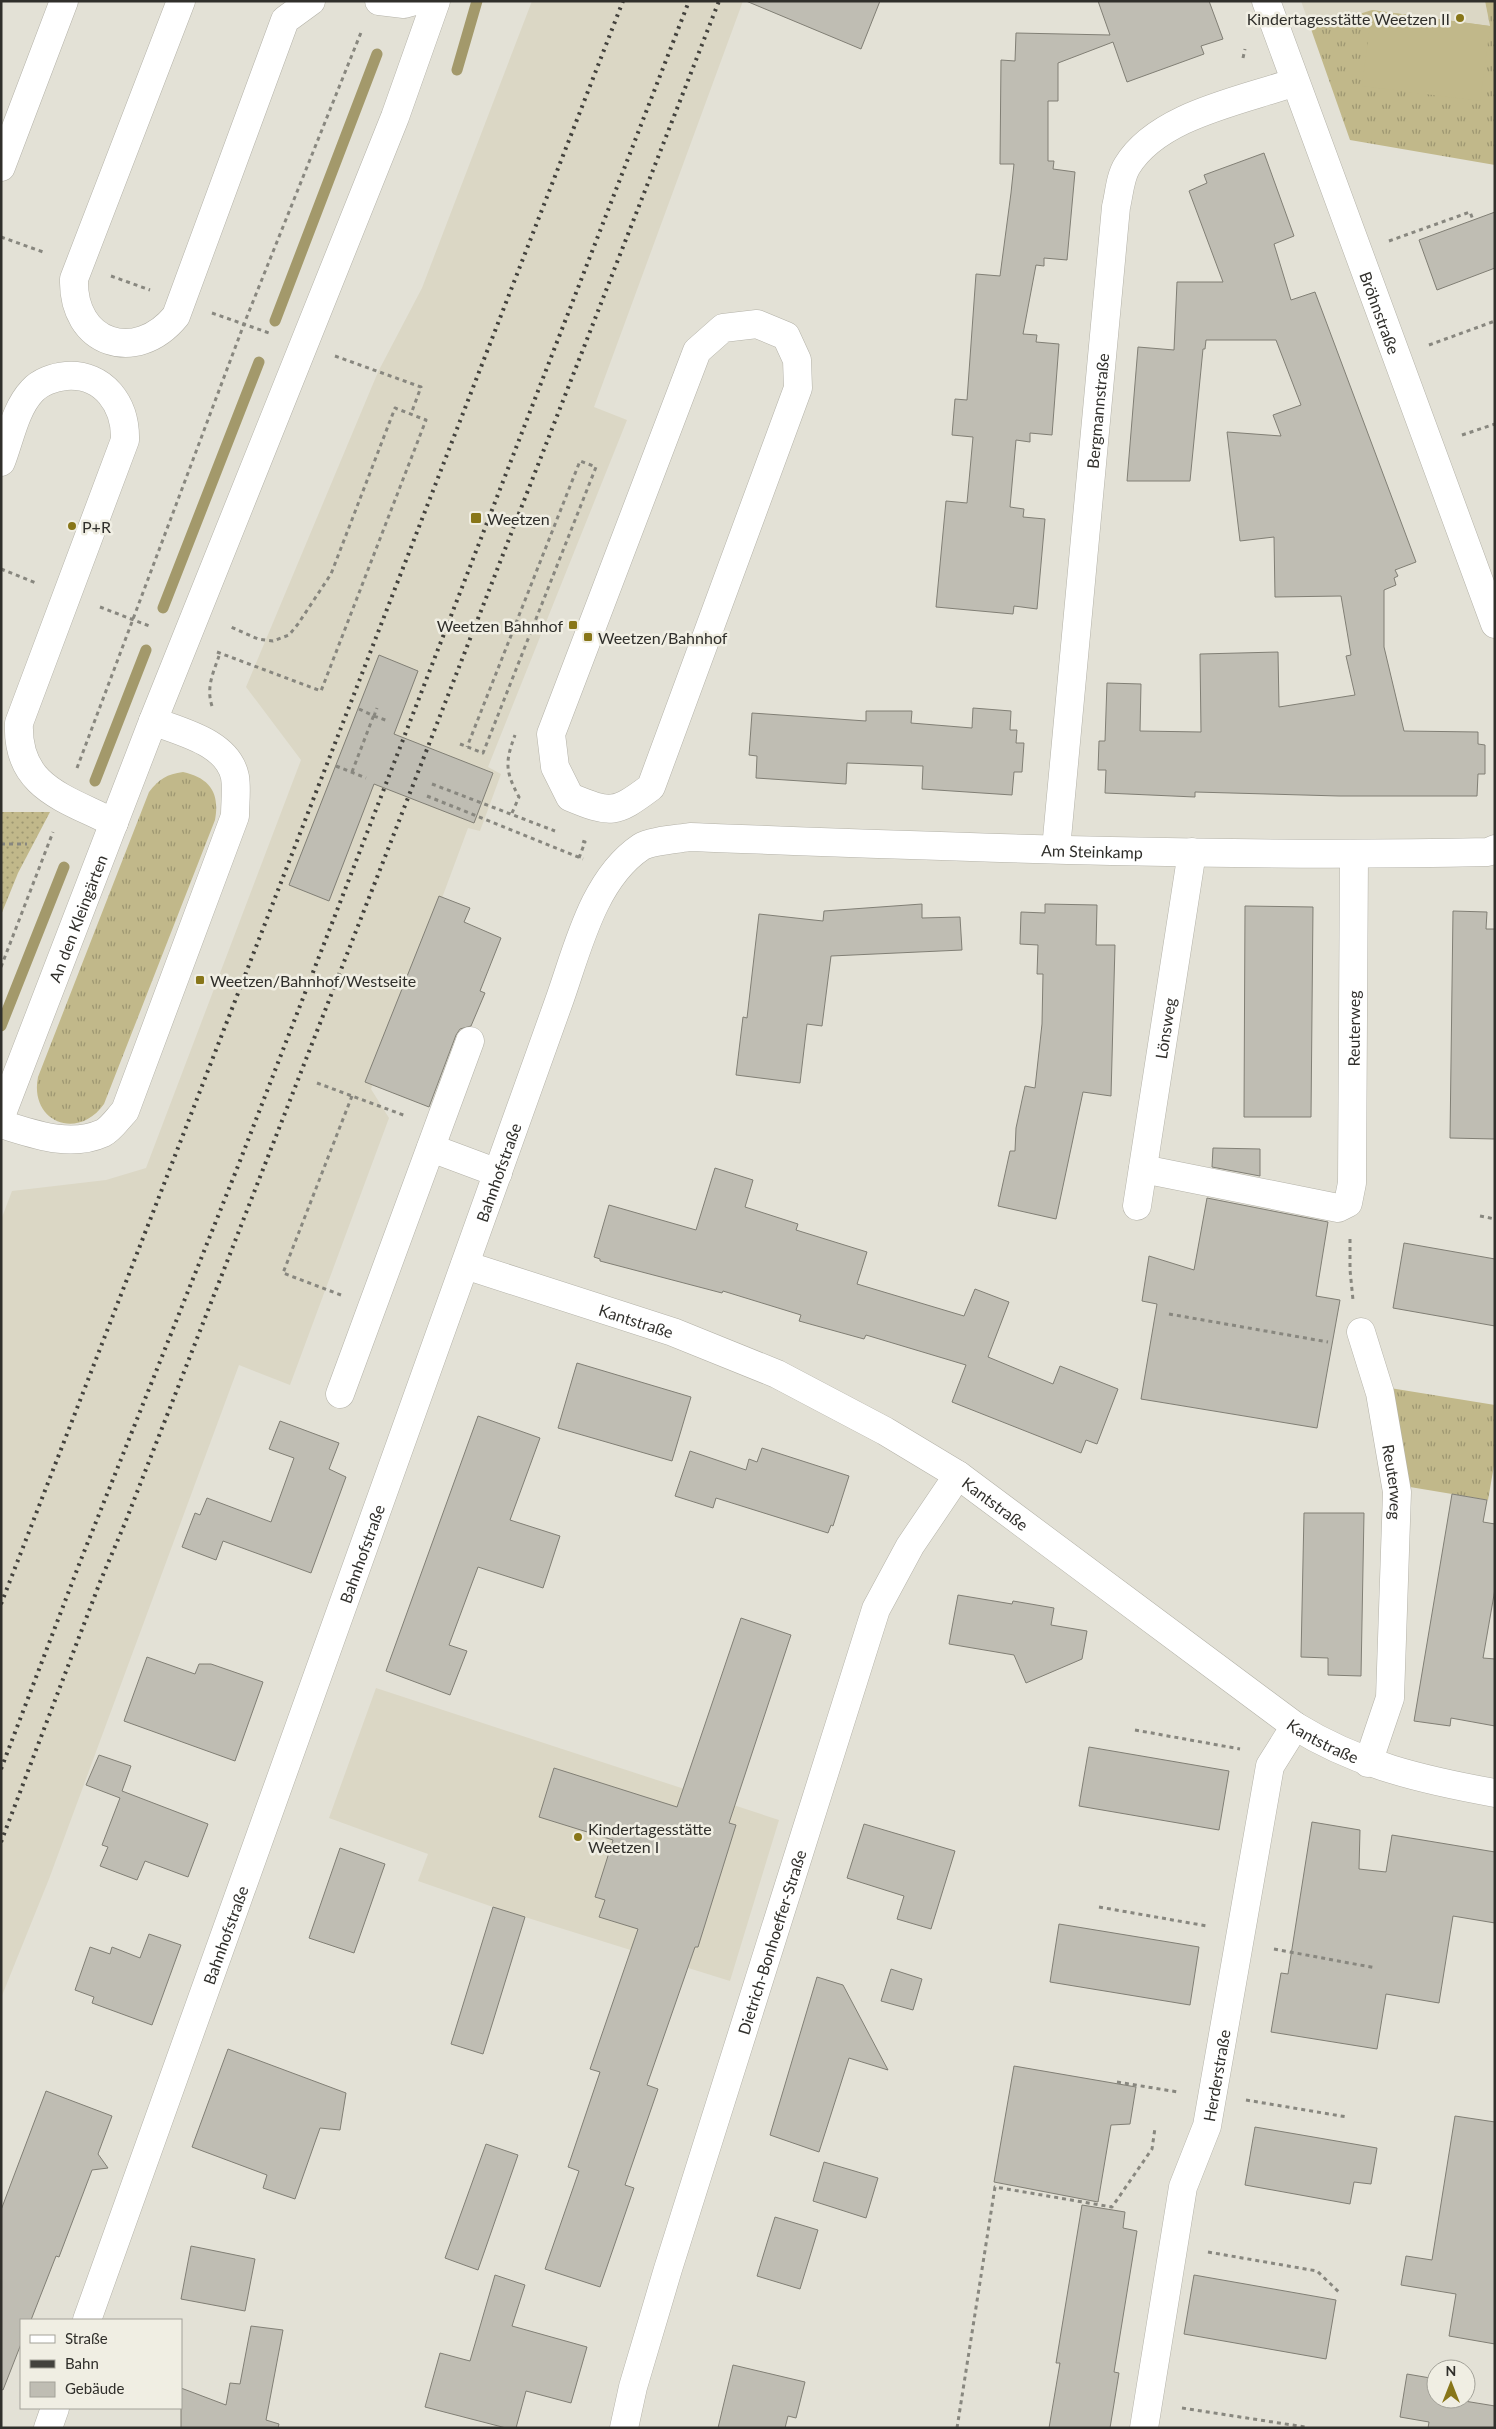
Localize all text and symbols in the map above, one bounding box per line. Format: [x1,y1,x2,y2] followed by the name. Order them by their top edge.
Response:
[1247,9,1450,28] place label: Kindertagesstätte Weetzen II
[1454,12,1466,24] marker: Kindertagesstätte Weetzen II
[1357,269,1404,357] street label: Bröhnstraße
[1082,352,1112,469] street label: Bergmannstraße
[487,509,550,528] place label: Weetzen
[469,511,483,525] marker: Weetzen
[82,517,111,536] place label: P+R
[66,520,78,532] marker: P+R
[437,616,563,635] place label: Weetzen Bahnhof
[567,619,579,631] marker: Weetzen Bahnhof
[598,628,728,647] place label: Weetzen/Bahnhof
[582,631,594,643] marker: Weetzen/Bahnhof
[1041,840,1143,861] street label: Am Steinkamp
[44,852,110,985] street label: An den Kleingärten
[210,971,416,990] place label: Weetzen/Bahnhof/Westseite
[194,974,206,986] marker: Weetzen/Bahnhof/Westseite
[1343,990,1363,1067] street label: Reuterweg
[1150,996,1179,1060] street label: Lönsweg
[471,1120,524,1224] street label: Bahnhofstraße
[597,1299,676,1341] street label: Kantstraße
[1379,1443,1407,1520] street label: Reuterweg
[959,1472,1032,1534] street label: Kantstraße
[335,1502,388,1606] street label: Bahnhofstraße
[1284,1714,1361,1766] street label: Kantstraße
[588,1819,712,1856] place label: Kindertagesstätte Weetzen I
[572,1831,584,1843] marker: Kindertagesstätte Weetzen I
[733,1847,809,2037] street label: Dietrich-Bonhoeffer-Straße
[198,1883,251,1987] street label: Bahnhofstraße
[1198,2028,1233,2123] street label: Herderstraße
[20,2319,182,2409] legend
[65,2329,108,2347] text: Straße
[65,2354,99,2372] text: Bahn
[1426,2359,1476,2409] north arrow
[1446,2362,1456,2379] text: N
[65,2379,124,2397] text: Gebäude

